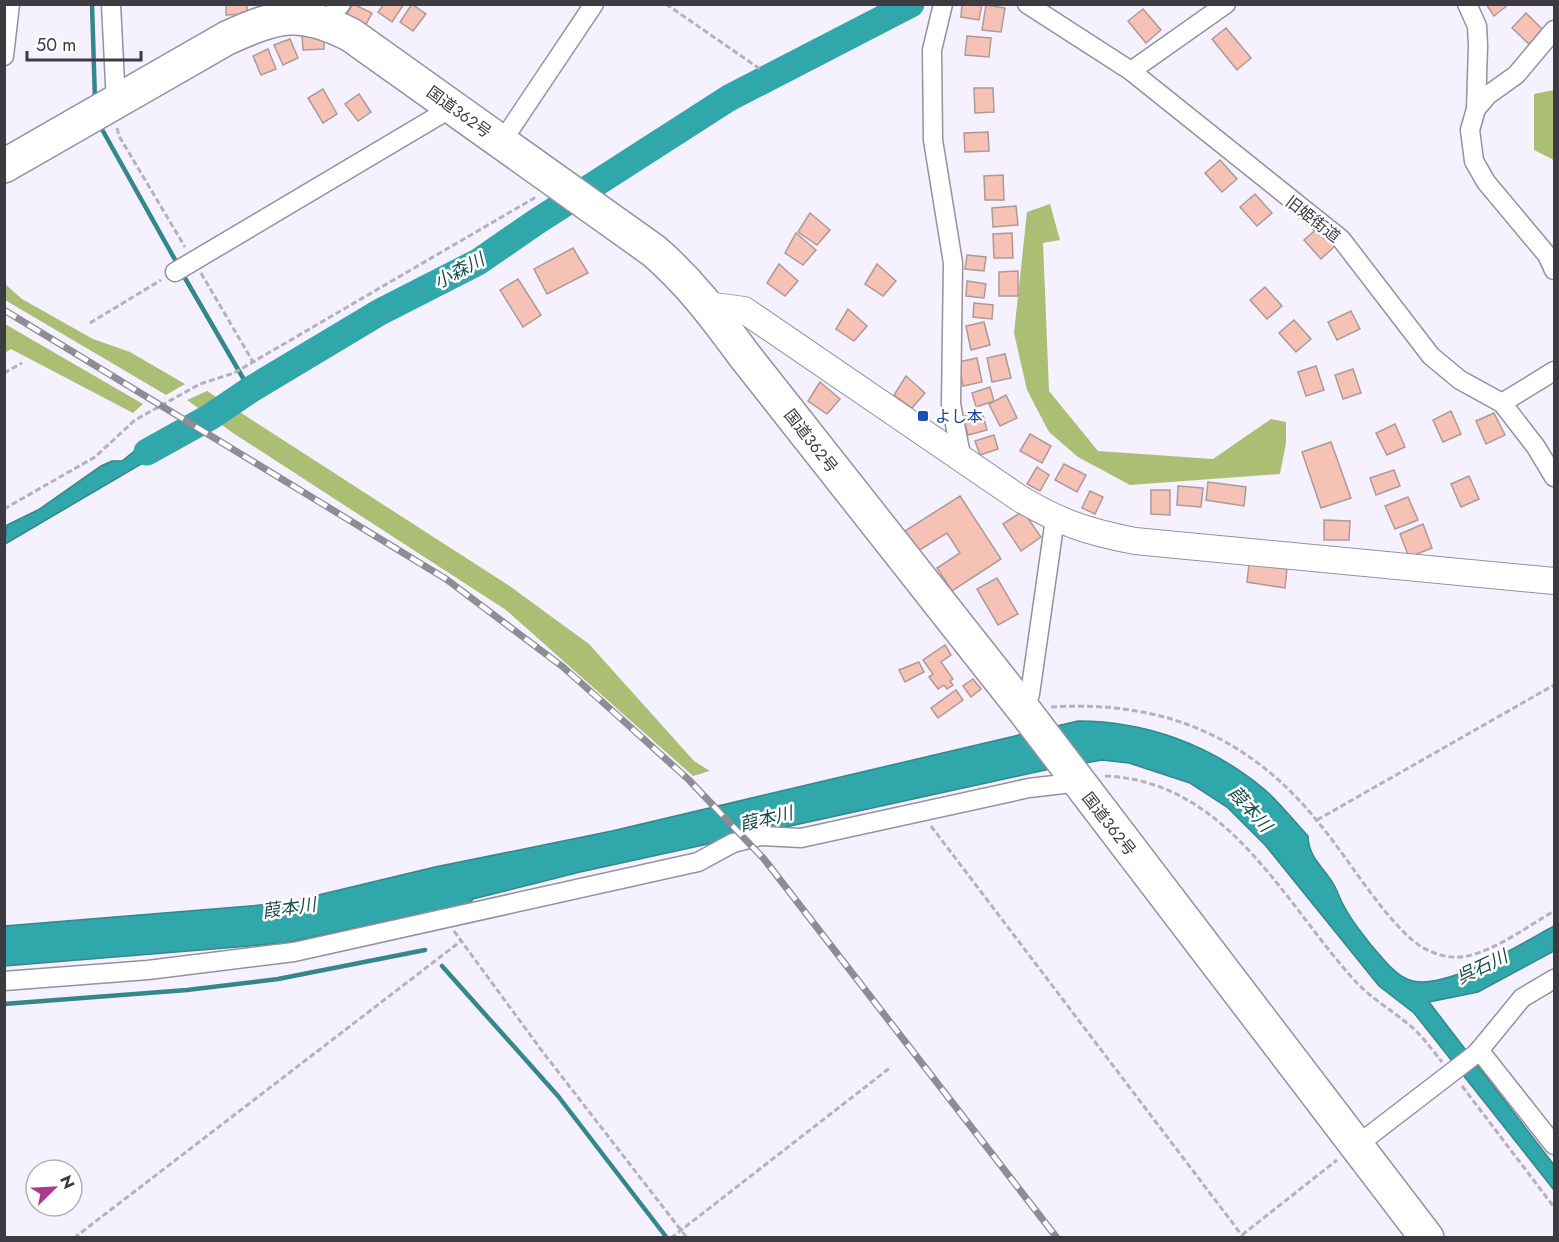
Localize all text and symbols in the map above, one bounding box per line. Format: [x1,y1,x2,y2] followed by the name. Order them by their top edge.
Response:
[27,24,141,62] scale bar
[36,32,76,58] text: 50 m
[422,81,496,143] street label: 国道362号
[1281,190,1345,248] street label: 旧姫街道
[429,246,491,295] water label: 小森川
[779,404,843,478] street label: 国道362号
[935,405,983,428] place label: よし本
[916,409,930,423] marker: よし本
[1222,780,1279,839] water label: 葭本川
[1077,787,1141,861] street label: 国道362号
[737,799,797,838] water label: 葭本川
[260,891,320,925] water label: 葭本川
[1452,943,1514,991] water label: 呉石川
[24,1158,84,1218] north arrow
[54,1172,80,1193] text: N

